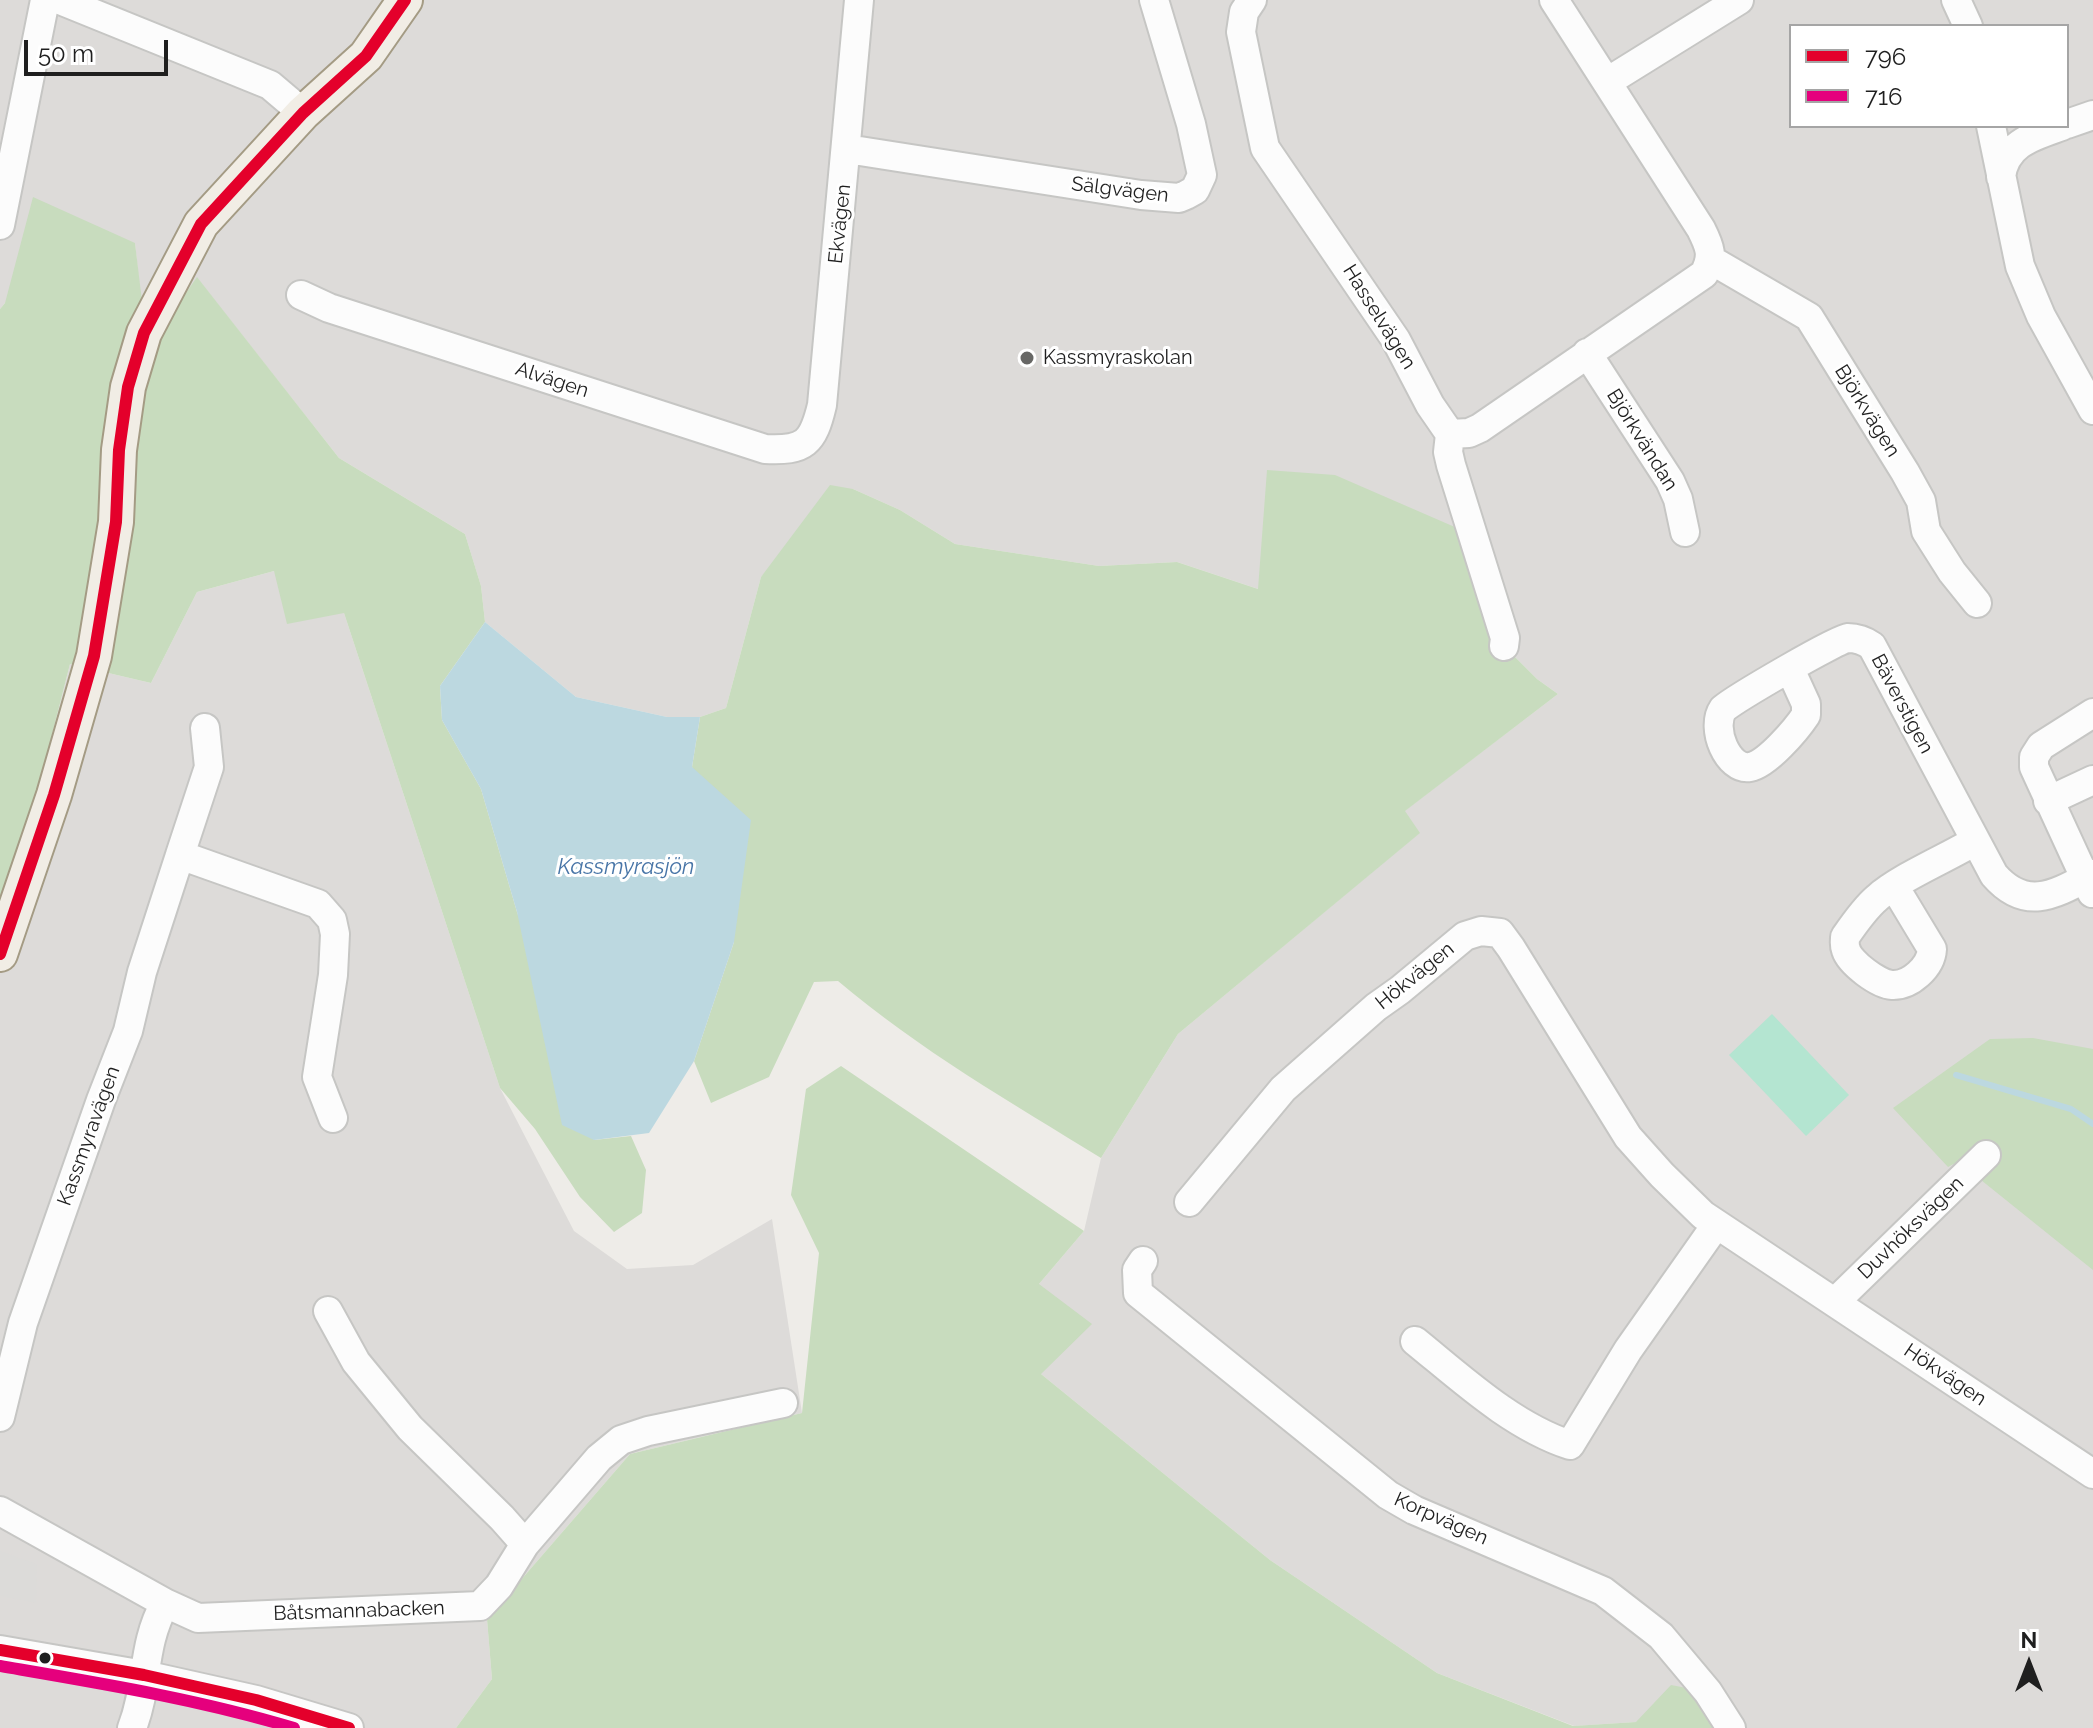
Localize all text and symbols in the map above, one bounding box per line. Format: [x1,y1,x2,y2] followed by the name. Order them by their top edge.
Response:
[28,24,172,74] scale bar
[1789,24,2069,128] legend
[38,39,94,68] text: 50 m
[1865,42,1906,71] text: 796
[1865,82,1903,111] text: 716
[1070,172,1170,208] street label: Sälgvägen
[824,183,856,265] street label: Ekvägen
[1337,260,1421,374] street label: Hasselvägen
[1043,346,1193,370] place label: Kassmyraskolan
[1018,349,1036,367] marker: Kassmyraskolan
[512,357,592,403] street label: Alvägen
[1829,360,1905,462] street label: Björkvägen
[1601,385,1683,495] street label: Björkvändan
[1866,650,1938,758] street label: Bäverstigen
[558,854,694,880] water label: Kassmyrasjön
[1371,937,1459,1015] street label: Hökvägen
[53,1063,125,1209] street label: Kassmyravägen
[1853,1172,1969,1284] street label: Duvhöksvägen
[1899,1339,1991,1411] street label: Hökvägen
[1390,1488,1492,1550] street label: Korpvägen
[273,1596,445,1626] street label: Båtsmannabacken
[1989,1624,2069,1704] north arrow
[2021,1627,2037,1653] text: N
[37,1650,53,1666] unlabelled marker

